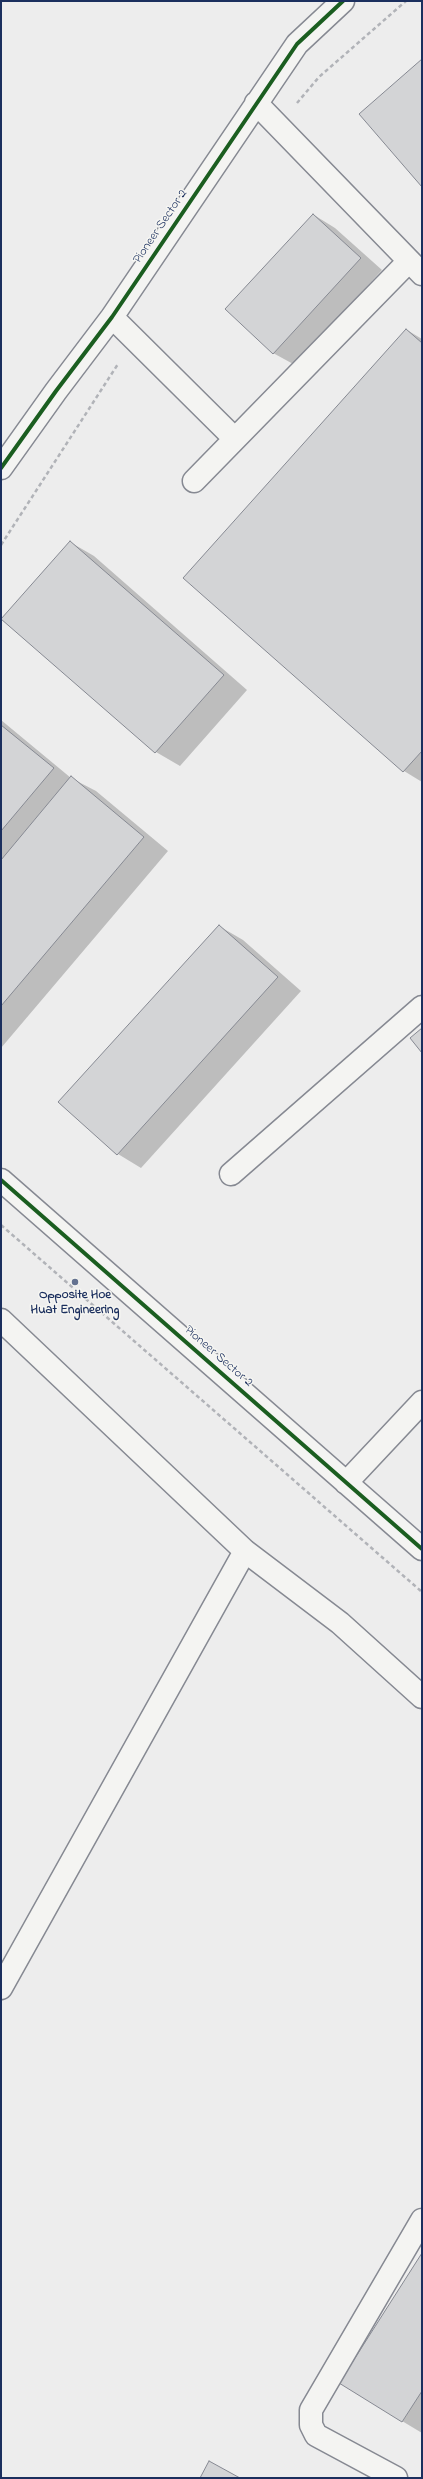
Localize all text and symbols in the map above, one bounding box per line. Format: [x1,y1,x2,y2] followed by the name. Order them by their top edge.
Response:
[130,187,192,267] street label: Pioneer Sector 2
[70,1277,80,1287] marker: Opposite Hoe Huat Engineering
[31,1288,119,1319] place label: Opposite Hoe Huat Engineering
[180,1323,256,1391] street label: Pioneer Sector 2

